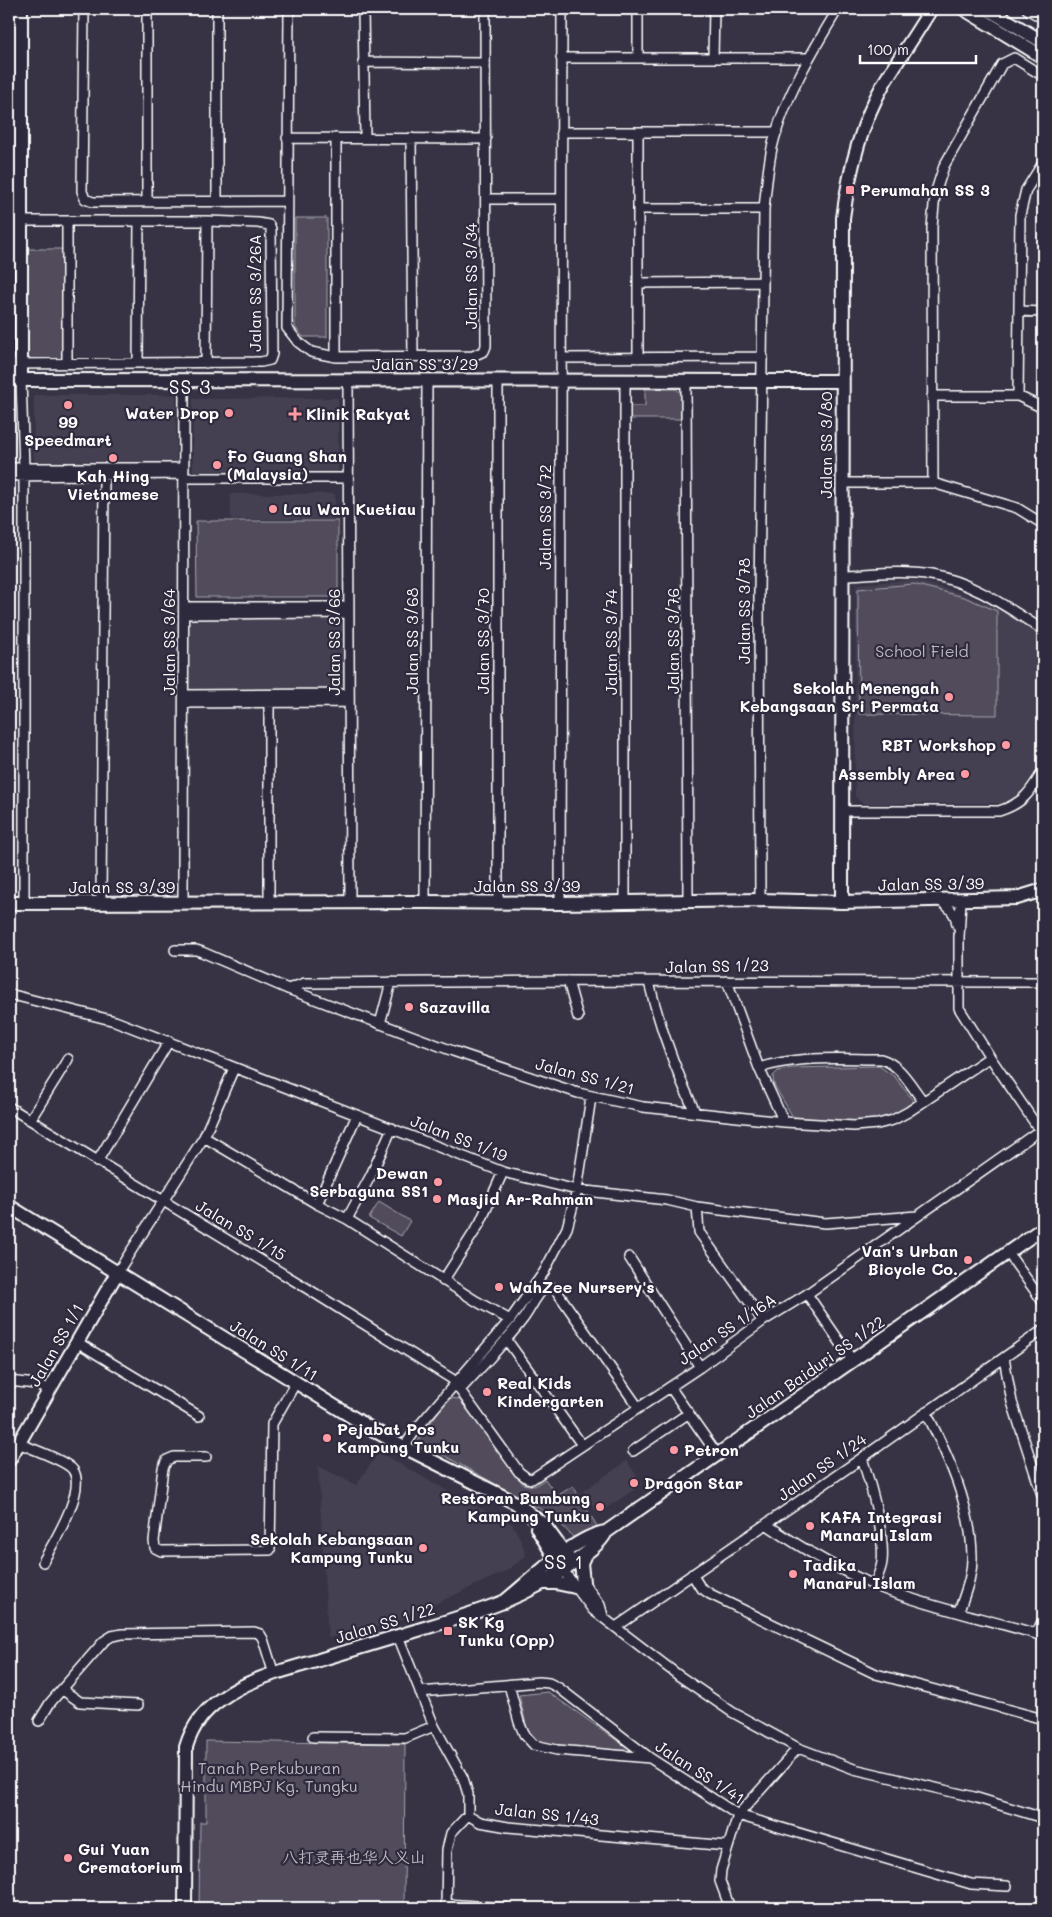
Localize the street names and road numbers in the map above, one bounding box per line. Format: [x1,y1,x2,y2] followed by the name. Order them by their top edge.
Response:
[460,222,481,329] street label: Jalan SS 3/34
[244,234,265,352] street label: Jalan SS 3/26A
[372,353,478,374] street label: Jalan SS 3/29
[815,391,836,499] street label: Jalan SS 3/80
[534,464,555,570] street label: Jalan SS 3/72
[733,558,754,664] street label: Jalan SS 3/78
[401,587,422,694] street label: Jalan SS 3/68
[158,588,179,695] street label: Jalan SS 3/64
[472,588,493,694] street label: Jalan SS 3/70
[600,588,621,695] street label: Jalan SS 3/74
[662,588,683,694] street label: Jalan SS 3/76
[323,589,344,695] street label: Jalan SS 3/66
[878,872,984,895] street label: Jalan SS 3/39
[474,875,580,896] street label: Jalan SS 3/39
[69,876,175,897] street label: Jalan SS 3/39
[665,954,769,977] street label: Jalan SS 1/23
[533,1052,637,1099] street label: Jalan SS 1/21
[408,1109,511,1166] street label: Jalan SS 1/19
[192,1194,290,1265] street label: Jalan SS 1/15
[674,1288,780,1369] street label: Jalan SS 1/16A
[23,1299,88,1390] street label: Jalan SS 1/1
[741,1311,888,1423] street label: Jalan Baiduri SS 1/22
[226,1314,322,1385] street label: Jalan SS 1/11
[773,1428,871,1505] street label: Jalan SS 1/24
[332,1597,437,1648] street label: Jalan SS 1/22
[652,1735,749,1808] street label: Jalan SS 1/41
[494,1798,600,1829] street label: Jalan SS 1/43

